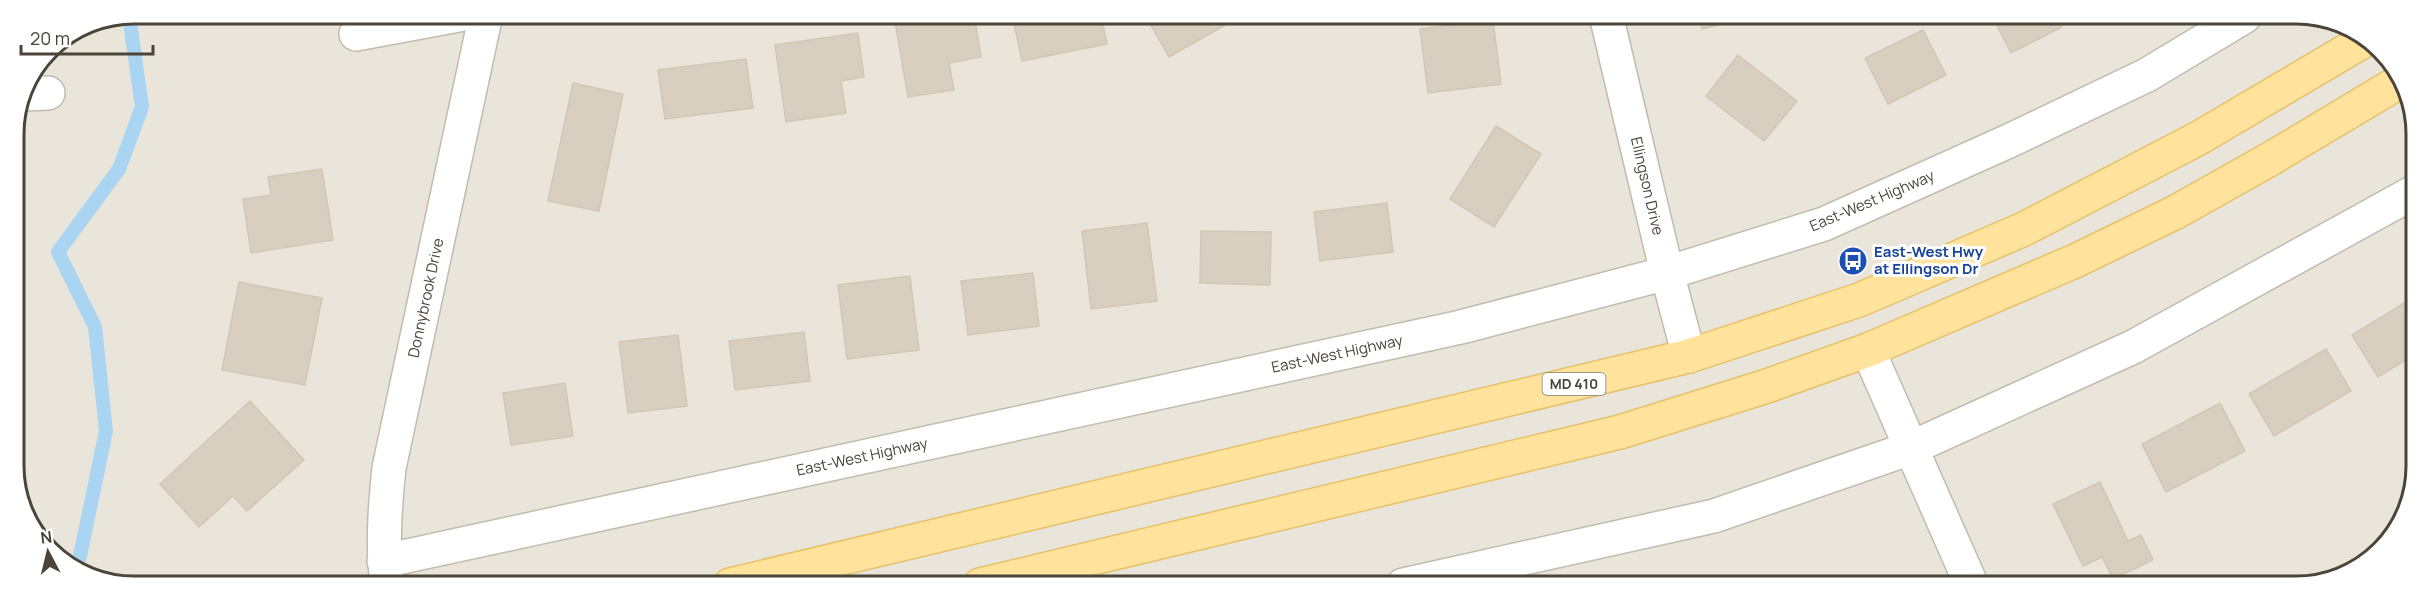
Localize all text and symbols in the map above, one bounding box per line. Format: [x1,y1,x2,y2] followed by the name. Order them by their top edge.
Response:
[21,18,153,56] scale bar
[30,26,70,50] text: 20 m
[1626,135,1669,237] street label: Ellingson Drive
[1806,165,1937,236] street label: East-West Highway
[403,236,448,360] street label: Donnybrook Drive
[1874,241,1984,279] place label: East-West Hwy at Ellingson Dr
[1837,245,1869,277] bus stop icon: East-West Hwy at Ellingson Dr
[1269,329,1404,378] street label: East-West Highway
[1542,373,1606,395] road number: MD 410
[794,432,929,481] street label: East-West Highway
[18,522,78,582] north arrow
[39,525,53,549] text: N

